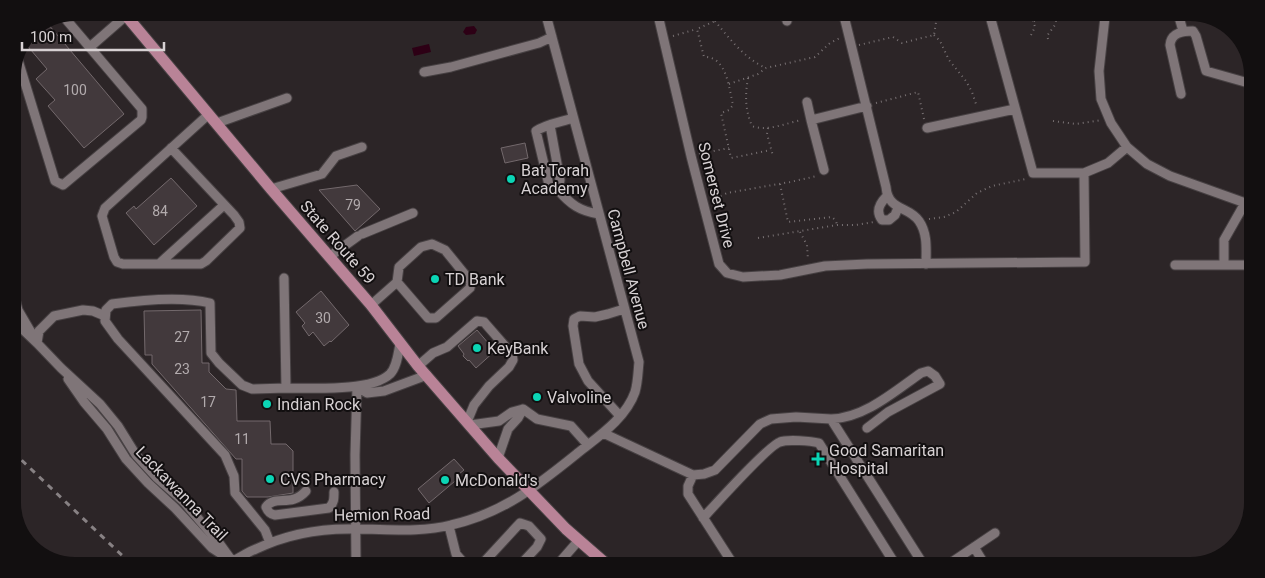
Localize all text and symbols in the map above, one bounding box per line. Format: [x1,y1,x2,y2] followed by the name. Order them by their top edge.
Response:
[22,20,165,52] scale bar
[30,28,72,46] text: 100 m
[63,82,87,98] house number: 100
[694,140,739,250] street label: Somerset Drive
[521,161,589,198] place label: Bat Torah Academy
[505,173,517,185] marker: Bat Torah Academy
[296,197,379,288] street label: State Route 59
[345,197,361,213] house number: 79
[152,203,168,219] house number: 84
[603,207,654,331] street label: Campbell Avenue
[445,270,506,289] place label: TD Bank
[429,273,441,285] marker: TD Bank
[315,310,331,326] house number: 30
[174,329,190,345] house number: 27
[487,339,549,358] place label: KeyBank
[471,342,483,354] marker: KeyBank
[174,361,190,377] house number: 23
[547,388,611,407] place label: Valvoline
[531,391,543,403] marker: Valvoline
[200,394,216,410] house number: 17
[277,395,361,414] place label: Indian Rock
[261,398,273,410] marker: Indian Rock
[234,431,250,447] house number: 11
[829,441,944,478] place label: Good Samaritan Hospital
[132,442,231,544] street label: Lackawanna Trail
[811,452,825,466] marker: Good Samaritan Hospital
[280,470,386,489] place label: CVS Pharmacy
[455,471,538,490] place label: McDonald's
[264,473,276,485] marker: CVS Pharmacy
[439,474,451,486] marker: McDonald's
[334,504,430,525] street label: Hemion Road

